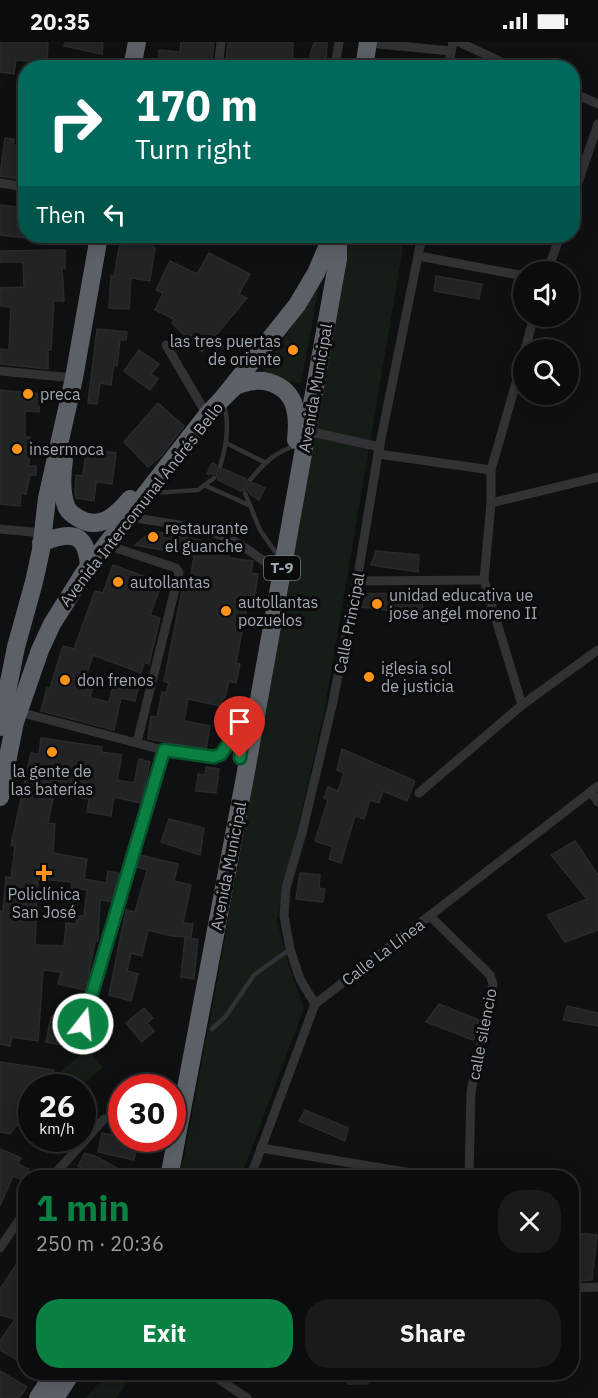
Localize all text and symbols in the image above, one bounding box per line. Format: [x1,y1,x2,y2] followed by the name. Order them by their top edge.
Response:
[30,7,90,36] text: 20:35
[135,78,258,133] text: 170 m
[36,84,114,162] icon: right
[135,131,252,166] text: Turn right
[98,198,131,231] icon: left
[36,200,86,229] text: Then
[513,261,579,405] map controls
[513,261,579,327] button: sound
[294,322,336,454] street label: Avenida Municipal
[170,331,281,369] place label: las tres puertas de oriente
[513,339,579,405] button: search
[286,343,300,357] marker: las tres puertas de oriente
[40,384,81,404] place label: preca
[21,387,35,401] marker: preca
[55,398,227,610] street label: Avenida Intercomunal Andrés Bello
[29,439,105,459] place label: insermoca
[10,442,24,456] marker: insermoca
[165,518,248,556] place label: restaurante el guanche
[146,530,160,544] marker: restaurante el guanche
[264,556,300,580] road number: T-9
[329,571,369,675] street label: Calle Principal
[130,572,210,592] place label: autollantas
[111,575,125,589] marker: autollantas
[389,585,537,623] place label: unidad educativa ue jose angel moreno II
[238,592,318,630] place label: autollantas pozuelos
[370,597,384,611] marker: unidad educativa ue jose angel moreno II
[219,604,233,618] marker: autollantas pozuelos
[381,658,454,696] place label: iglesia sol de justicia
[77,670,154,690] place label: don frenos
[362,670,376,684] marker: iglesia sol de justicia
[58,673,72,687] marker: don frenos
[214,696,265,758] pin
[223,705,256,738] icon: arrive
[45,745,59,759] marker: la gente de las baterías
[11,761,93,799] place label: la gente de las baterías
[206,800,250,932] street label: Avenida Municipal
[35,864,53,882] marker: Policlínica San José
[8,884,81,922] place label: Policlínica San José
[338,914,429,990] street label: Calle La Línea
[463,987,501,1081] street label: calle silencio
[51,992,115,1056] position arrow
[108,1074,186,1152] speed limit sign: 30
[39,1086,75,1125] text: 26
[39,1119,75,1138] text: km/h
[36,1184,130,1231] text: 1 min
[498,1190,561,1253] button: close
[36,1230,164,1257] text: 250 m · 20:36
[36,1299,293,1368] button: Exit
[305,1299,561,1368] button: Share

